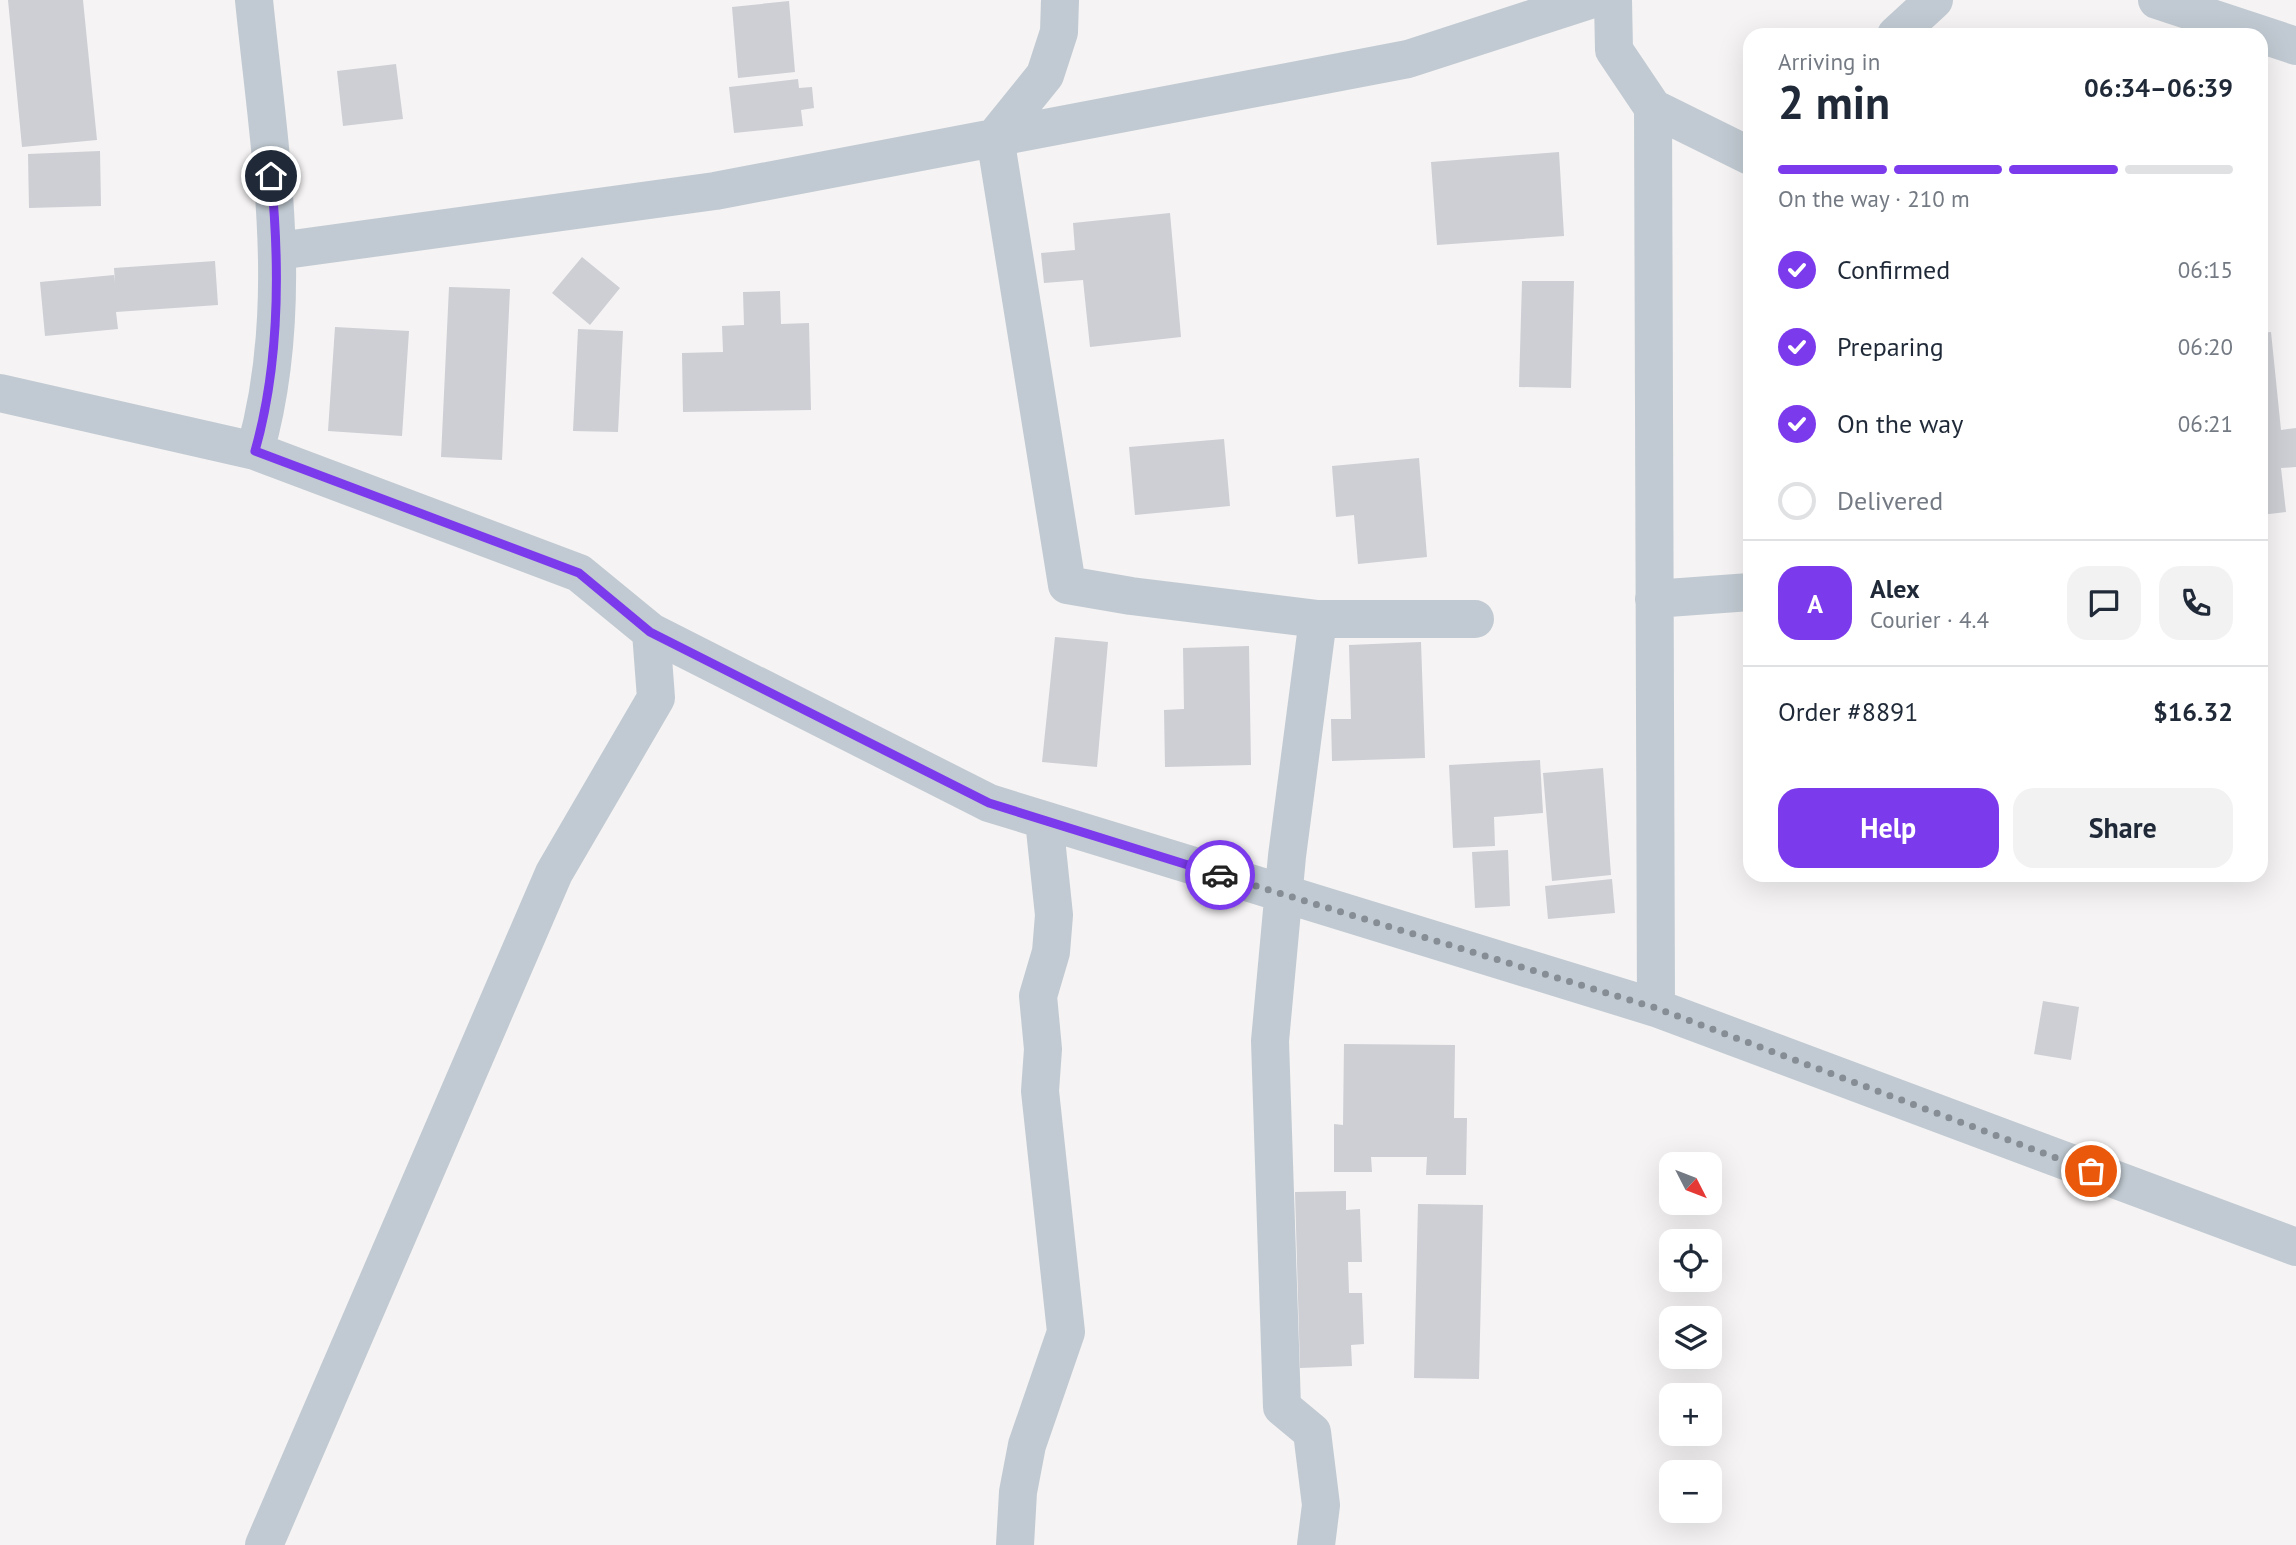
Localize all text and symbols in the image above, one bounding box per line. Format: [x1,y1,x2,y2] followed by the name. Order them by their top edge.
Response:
[1778,47,1880,76] text: Arriving in
[2084,71,2233,104] text: 06:34–06:39
[1778,72,1890,132] text: 2 min
[241,146,301,206] pin
[252,157,290,195] icon: home
[1778,184,1970,213] text: On the way · 210 m
[1778,251,1816,289] icon: check
[1837,253,1950,286] text: Confirmed
[2178,255,2233,284] text: 06:15
[1778,328,1816,366] icon: check
[1837,330,1944,363] text: Preparing
[2178,332,2233,361] text: 06:20
[1778,405,1816,443] icon: check
[1837,407,1963,440] text: On the way
[2178,409,2233,438] text: 06:21
[1837,484,1943,517] text: Delivered
[2067,566,2141,640] button: chat
[2159,566,2233,640] button: phone
[1870,572,1920,605] text: Alex
[1807,587,1823,620] text: A
[1870,605,1989,634] text: Courier · 4.4
[1778,695,1918,728] text: Order #8891
[2153,695,2233,728] text: $16.32
[1778,788,1999,868] button: Help
[2013,788,2233,868] button: Share
[1185,840,1255,910] courier
[1201,856,1239,894] icon: car
[2061,1141,2121,1201] pin
[1659,1152,1722,1214] north arrow
[1659,1152,1722,1523] map controls
[2072,1152,2110,1190] icon: bag
[1659,1229,1722,1292] button: locate
[1659,1306,1722,1369] button: layers
[1659,1383,1722,1446] button: +
[1659,1460,1722,1523] button: −

